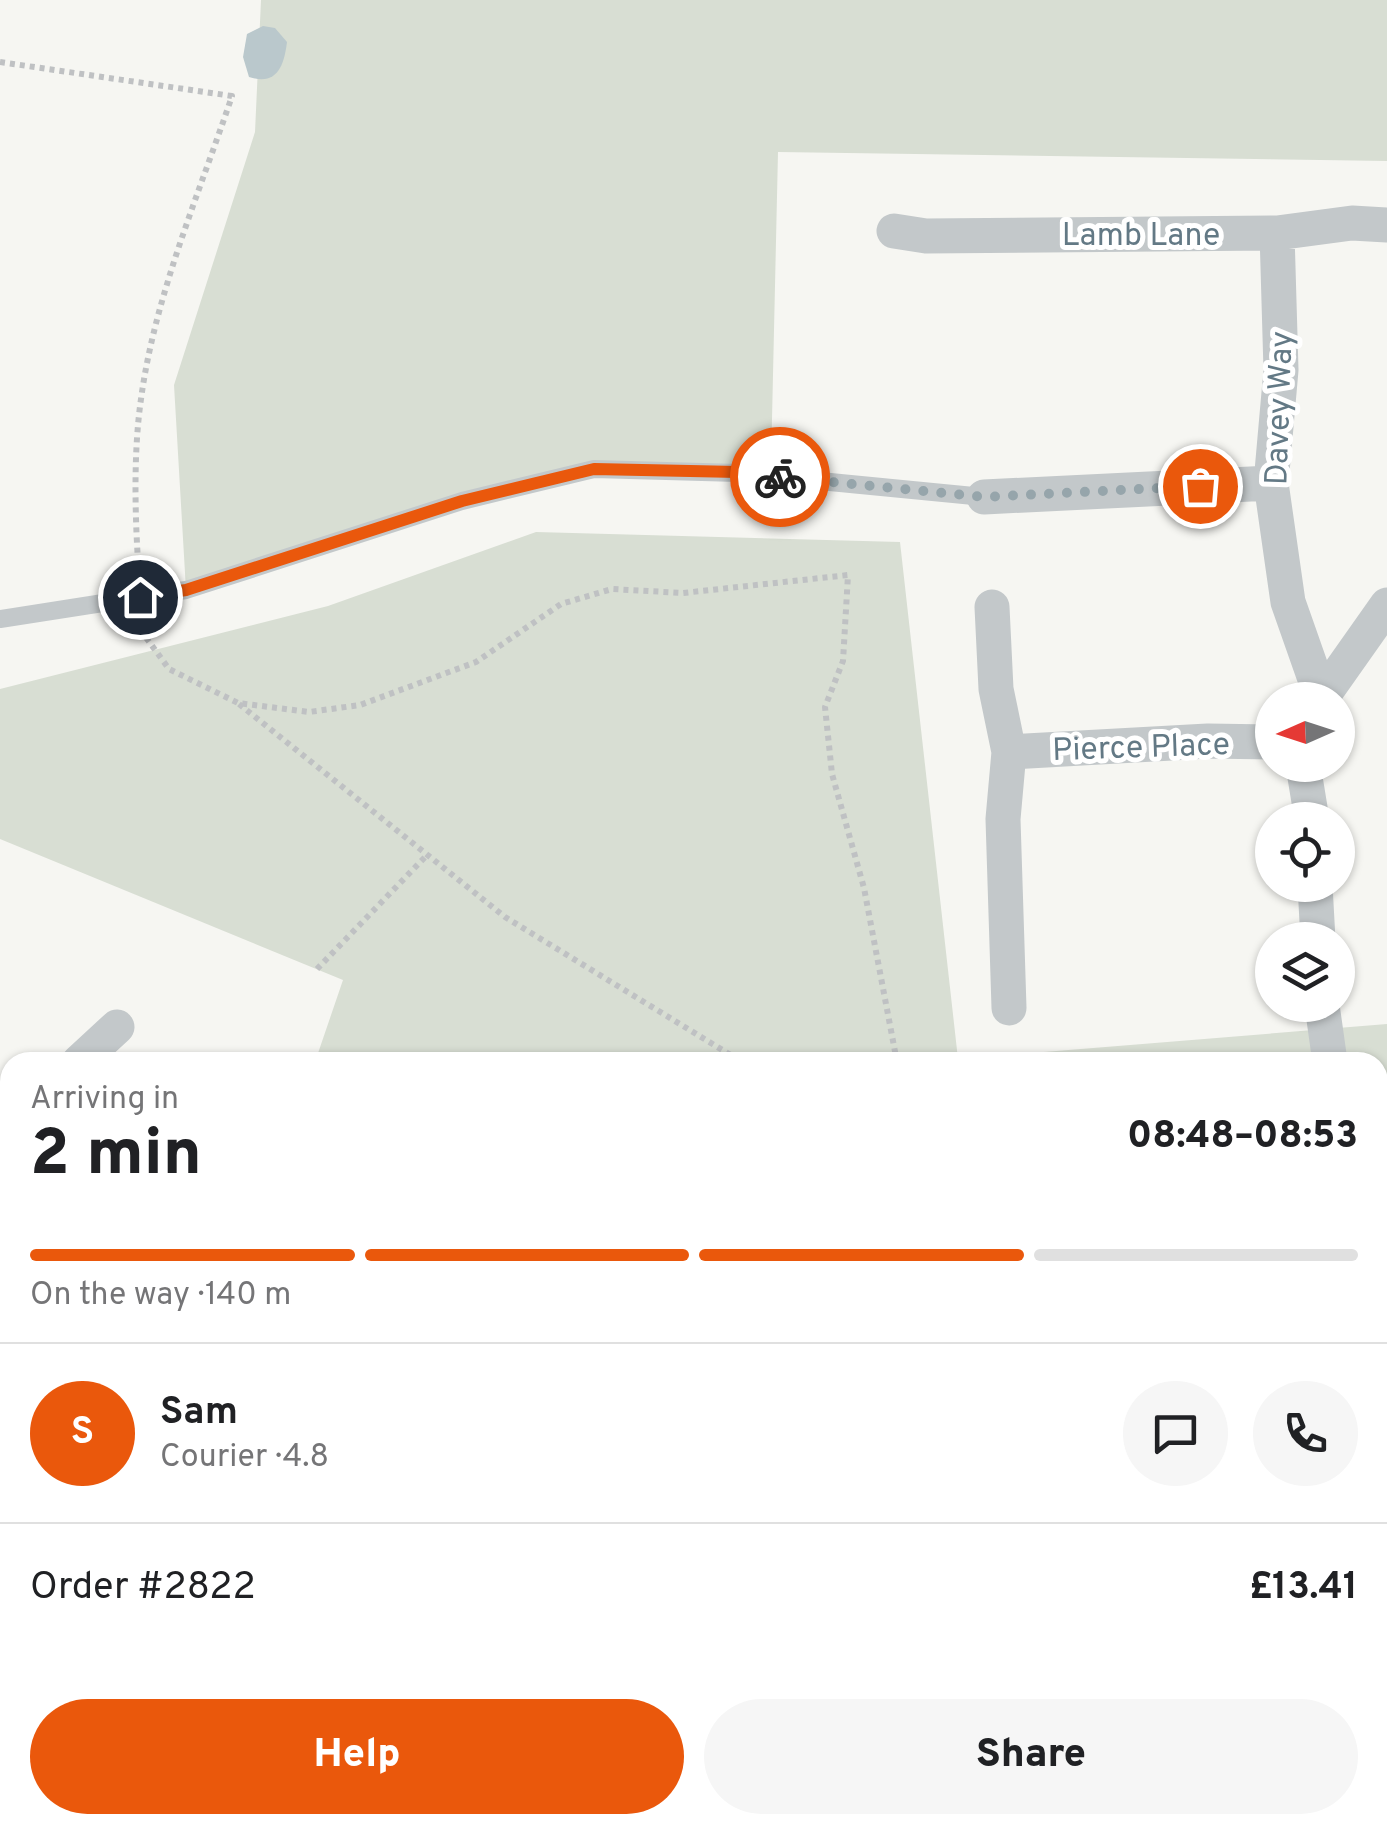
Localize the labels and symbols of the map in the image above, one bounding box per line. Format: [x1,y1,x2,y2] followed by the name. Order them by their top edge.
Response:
[1062,217,1220,257] street label: Lamb Lane
[1258,330,1304,486] street label: Davey Way
[730,427,830,527] courier
[1158,444,1243,529] pin
[98,555,183,640] pin
[1255,682,1355,782] north arrow
[1052,726,1231,772] street label: Pierce Place

